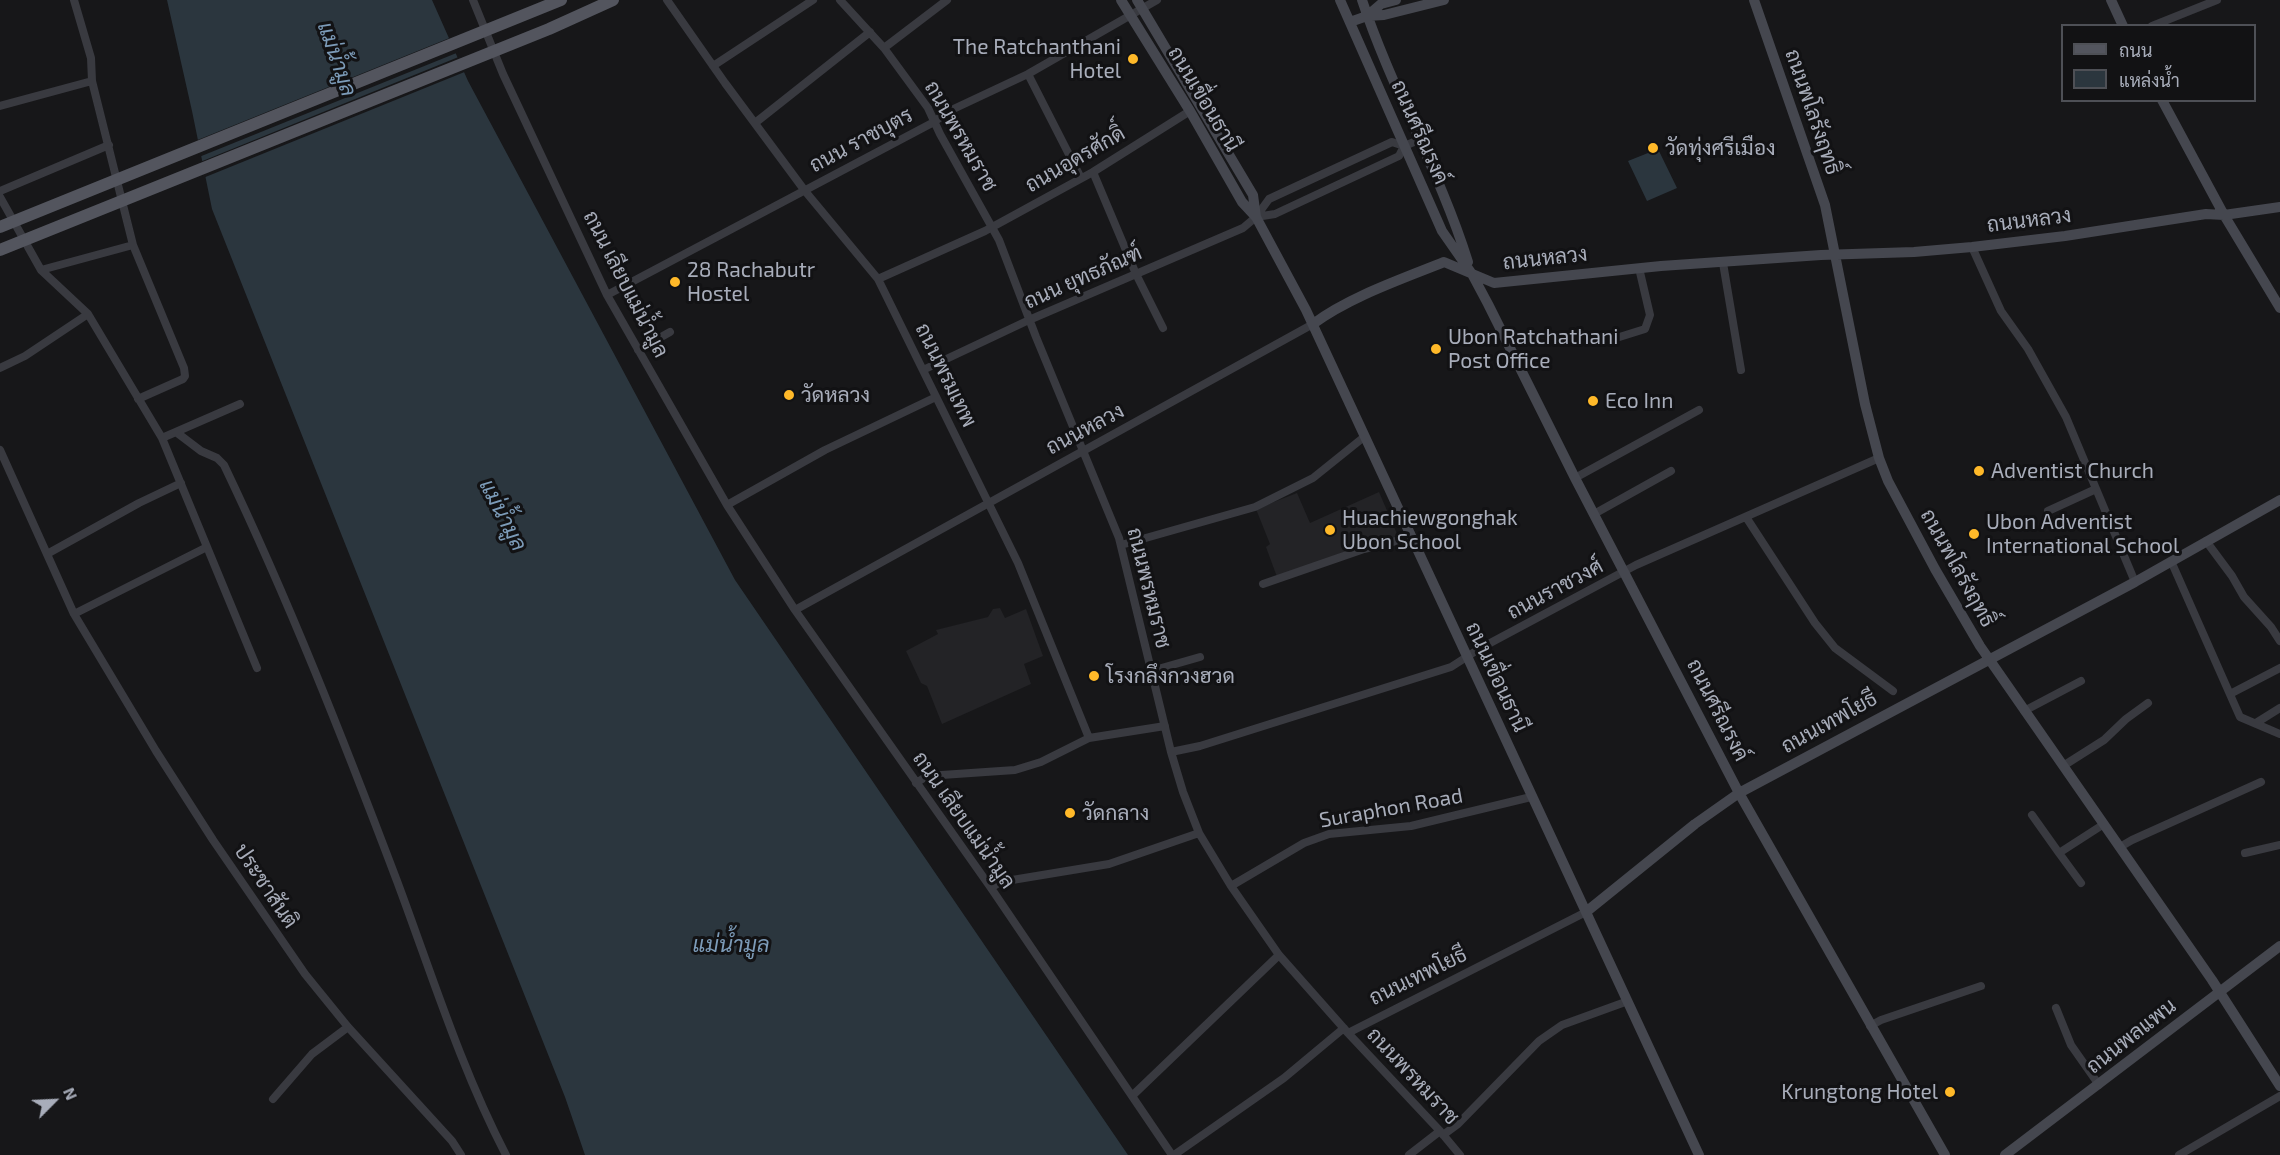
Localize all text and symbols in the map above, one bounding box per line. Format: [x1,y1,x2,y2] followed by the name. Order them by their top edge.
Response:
[312,18,362,100] water label: แม่น้ำมูล
[2061,24,2256,102] legend
[953,34,1121,84] place label: The Ratchanthani Hotel
[2119,39,2152,61] text: ถนน
[1163,42,1245,156] street label: ถนนเขื่อนธานี
[1780,46,1846,178] street label: ถนนพโลรังฤทธิ์
[1126,52,1140,66] marker: The Ratchanthani Hotel
[2119,69,2180,91] text: แหล่งน้ำ
[919,76,1003,196] street label: ถนนพรหมราช
[1386,76,1454,188] street label: ถนนศรีณรงค์
[805,102,917,178] street label: ถนน ราชบุตร
[1021,120,1129,198] street label: ถนนอุดรศักดิ์
[1665,135,1776,161] place label: วัดทุ่งศรีเมือง
[1646,141,1660,155] marker: วัดทุ่งศรีเมือง
[1985,202,2073,238] street label: ถนนหลวง
[578,206,674,362] street label: ถนน เลียบแม่น้ำมูล
[1020,240,1146,314] street label: ถนน ยุทธภัณฑ์
[1502,241,1588,275] street label: ถนนหลวง
[687,257,815,307] place label: 28 Rachabutr Hostel
[668,275,682,289] marker: 28 Rachabutr Hostel
[910,319,982,431] street label: ถนนพรมเทพ
[1448,324,1618,374] place label: Ubon Ratchathani Post Office
[1429,342,1443,356] marker: Ubon Ratchathani Post Office
[801,382,870,408] place label: วัดหลวง
[782,388,796,402] marker: วัดหลวง
[1605,388,1673,414] place label: Eco Inn
[1586,394,1600,408] marker: Eco Inn
[1042,398,1128,460] street label: ถนนหลวง
[1991,458,2154,484] place label: Adventist Church
[1972,464,1986,478] marker: Adventist Church
[474,475,532,555] water label: แม่น้ำมูล
[1915,504,2001,632] street label: ถนนพโลรังฤทธิ์
[1342,505,1518,555] place label: Huachiewgonghak Ubon School
[1986,509,2179,559] place label: Ubon Adventist International School
[1323,523,1337,537] marker: Huachiewgonghak Ubon School
[1122,525,1176,651] street label: ถนนพรหมราช
[1967,527,1981,541] marker: Ubon Adventist International School
[1503,553,1607,625] street label: ถนนราชวงศ์
[1461,618,1533,736] street label: ถนนเขื่อนธานี
[1681,655,1755,765] street label: ถนนศรีณรงค์
[1106,663,1235,689] place label: โรงกลึงกวงฮวด
[1087,669,1101,683] marker: โรงกลึงกวงฮวด
[1777,685,1881,759] street label: ถนนเทพโยธี
[907,747,1021,893] street label: ถนน เลียบแม่น้ำมูล
[1317,783,1465,833] street label: Suraphon Road
[1082,800,1149,826] place label: วัดกลาง
[1063,806,1077,820] marker: วัดกลาง
[229,839,303,933] street label: ประชาสันติ
[692,932,770,958] water label: แม่น้ำมูล
[1365,941,1471,1011] street label: ถนนเทพโยธี
[2081,993,2181,1079] street label: ถนนพลแพน
[1362,1022,1464,1130] street label: ถนนพรหมราช
[24,1071,84,1131] north arrow
[1781,1079,1938,1105] place label: Krungtong Hotel
[60,1084,82,1103] text: N
[1943,1085,1957,1099] marker: Krungtong Hotel

